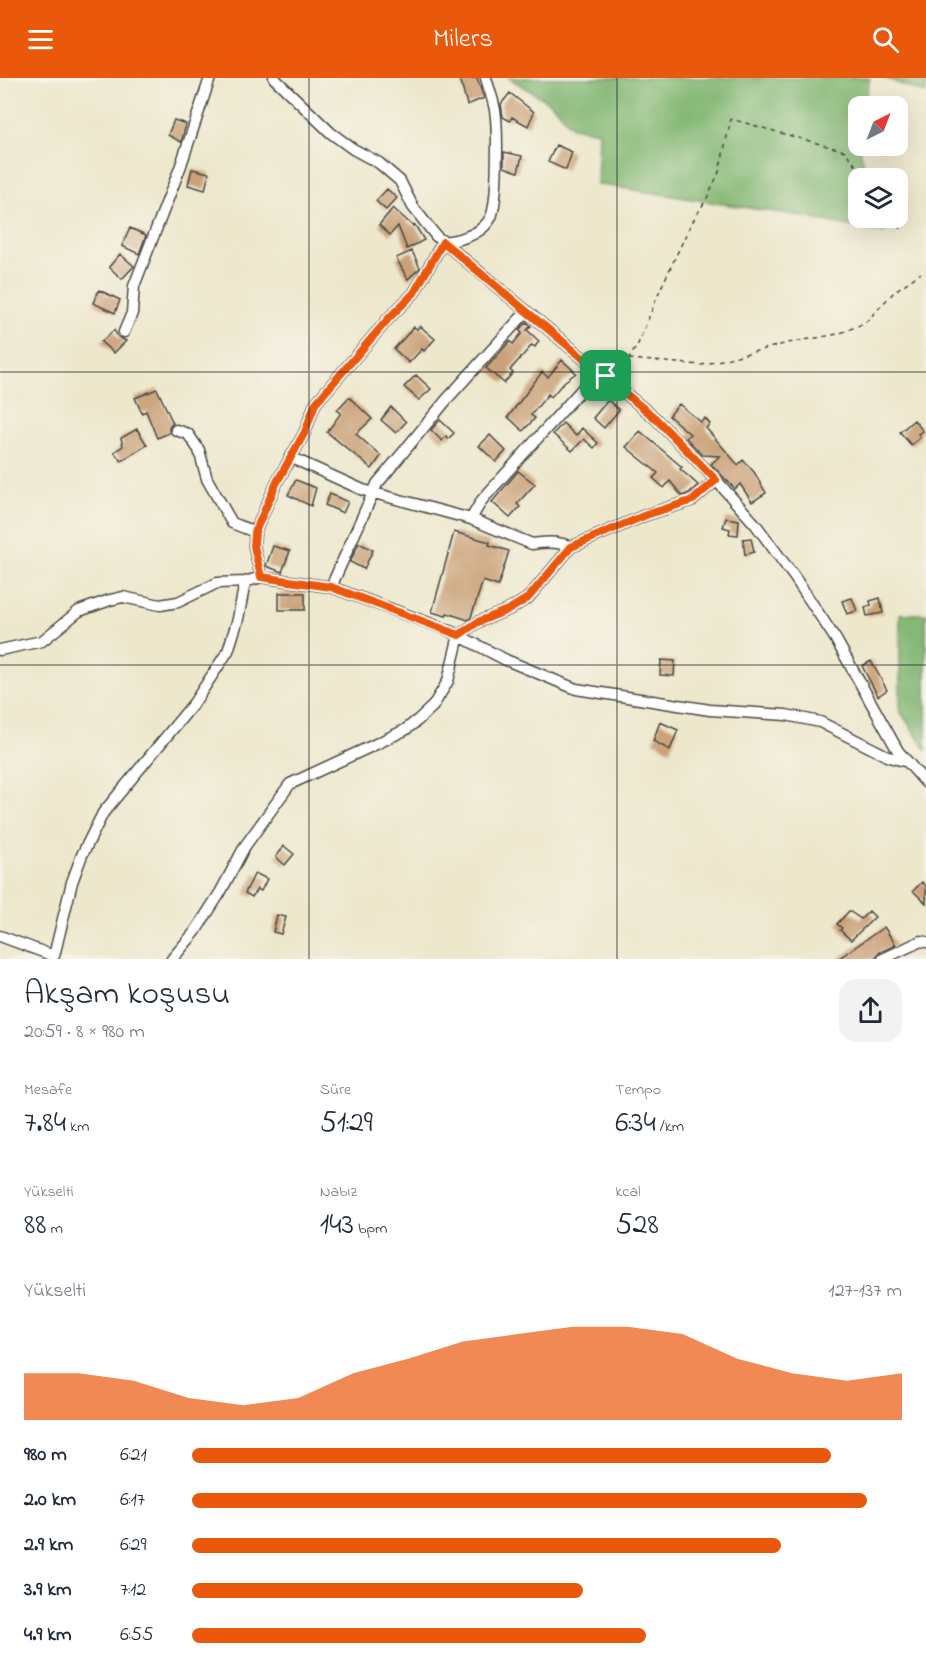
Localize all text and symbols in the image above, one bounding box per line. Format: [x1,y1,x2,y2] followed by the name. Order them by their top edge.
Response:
[433,20,493,59] text: Milers
[24,23,57,56] icon: menu
[869,23,902,56] icon: search
[848,96,908,156] north arrow
[848,96,908,228] map controls
[848,168,908,228] button: layers
[580,350,631,401] pin
[589,359,622,392] icon: arrive
[24,971,230,1019] text: Akşam koşusu
[839,979,902,1042] button: share
[24,1018,145,1047] text: 20:59 · 8 × 980 m
[24,1078,72,1102] text: Mesafe
[320,1078,351,1102] text: Süre
[615,1078,661,1102] text: Tempo
[24,1102,66,1146] text: 7.84
[320,1102,373,1146] text: 51:29
[615,1102,656,1146] text: 6:34
[66,1115,90,1139] text: km
[656,1115,684,1139] text: /km
[24,1180,74,1204] text: Yükselti
[320,1180,357,1204] text: Nabız
[615,1180,641,1204] text: kcal
[24,1204,47,1248] text: 88
[320,1204,354,1248] text: 143
[615,1204,659,1248] text: 528
[47,1217,63,1241] text: m
[354,1217,388,1241] text: bpm
[24,1277,86,1306] text: Yükselti
[828,1277,902,1306] text: 127–137 m
[24,1441,67,1470] text: 980 m
[120,1441,147,1470] text: 6:21
[24,1486,76,1515] text: 2.0 km
[120,1486,145,1515] text: 6:17
[24,1531,73,1560] text: 2.9 km
[120,1531,146,1560] text: 6:29
[24,1576,72,1605] text: 3.9 km
[120,1576,146,1605] text: 7:12
[24,1621,72,1650] text: 4.9 km
[120,1621,153,1650] text: 6:55

